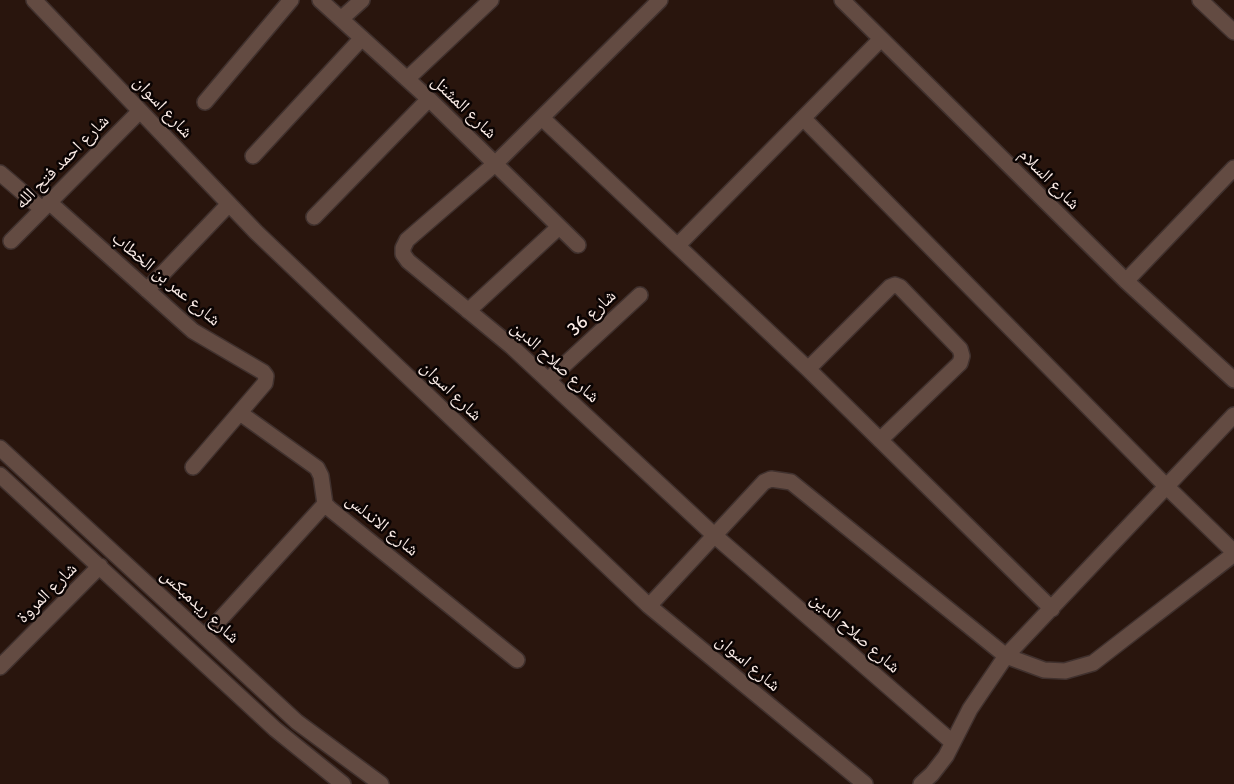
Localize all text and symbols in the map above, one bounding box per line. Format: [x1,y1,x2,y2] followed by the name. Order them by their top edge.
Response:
[427,70,501,144] street label: شارع المشتل
[129,71,197,143] street label: شارع اسوان
[10,110,114,214] street label: شارع احمد فتح الله
[1014,144,1084,214] street label: شارع السلام
[107,227,225,331] street label: شارع عمر بن الخطاب
[563,285,621,341] street label: شارع 36
[506,316,604,408] street label: شارع صلاح الدين
[416,356,486,426] street label: شارع اسوان
[341,489,423,561] street label: شارع الاندلس
[12,558,82,628] street label: شارع المروة
[156,564,244,648] street label: شارع ريدمبكس
[806,588,904,678] street label: شارع صلاح الدين
[711,630,785,696] street label: شارع اسوان

